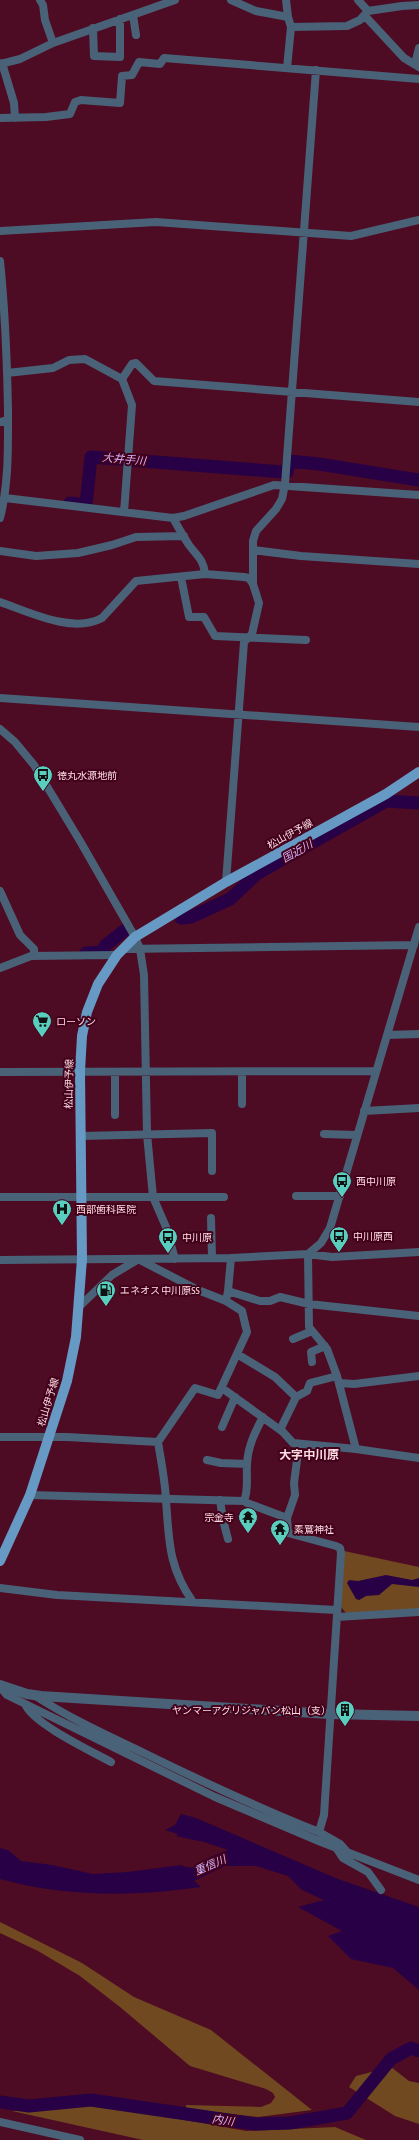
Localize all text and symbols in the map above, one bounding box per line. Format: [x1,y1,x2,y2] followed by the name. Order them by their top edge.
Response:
[102,451,147,467] water label: 大井手川
[32,764,54,792] bus stop icon: 徳丸水源地前
[57,770,117,781] place label: 徳丸水源地前
[265,817,315,851] street label: 松山伊予線
[280,837,315,864] water label: 国近川
[31,1010,53,1038] supermarket icon: ローソン
[56,1016,96,1027] place label: ローソン
[63,1059,75,1109] street label: 松山伊予線
[331,1170,353,1198] bus stop icon: 西中川原
[356,1176,396,1187] place label: 西中川原
[51,1198,73,1226] hospital icon: 西部歯科医院
[76,1204,136,1215] place label: 西部歯科医院
[328,1225,350,1253] bus stop icon: 中川原西
[157,1226,179,1254] bus stop icon: 中川原
[353,1231,393,1242] place label: 中川原西
[182,1232,212,1243] place label: 中川原
[95,1279,117,1307] fuel station icon: エネオス 中川原SS
[120,1285,200,1296] place label: エネオス 中川原SS
[35,1376,61,1428] street label: 松山伊予線
[279,1448,339,1462] district label: 大字中川原
[237,1506,259,1534] temple icon: 宗金寺
[204,1512,234,1523] place label: 宗金寺
[269,1518,291,1546] temple icon: 素鷲神社
[294,1524,334,1535] place label: 素鷲神社
[334,1699,356,1727] building icon: ヤンマーアグリジャパン松山（支）
[172,1705,331,1716] place label: ヤンマーアグリジャパン松山（支）
[192,1852,228,1877] water label: 重信川
[211,2113,236,2128] water label: 内川

